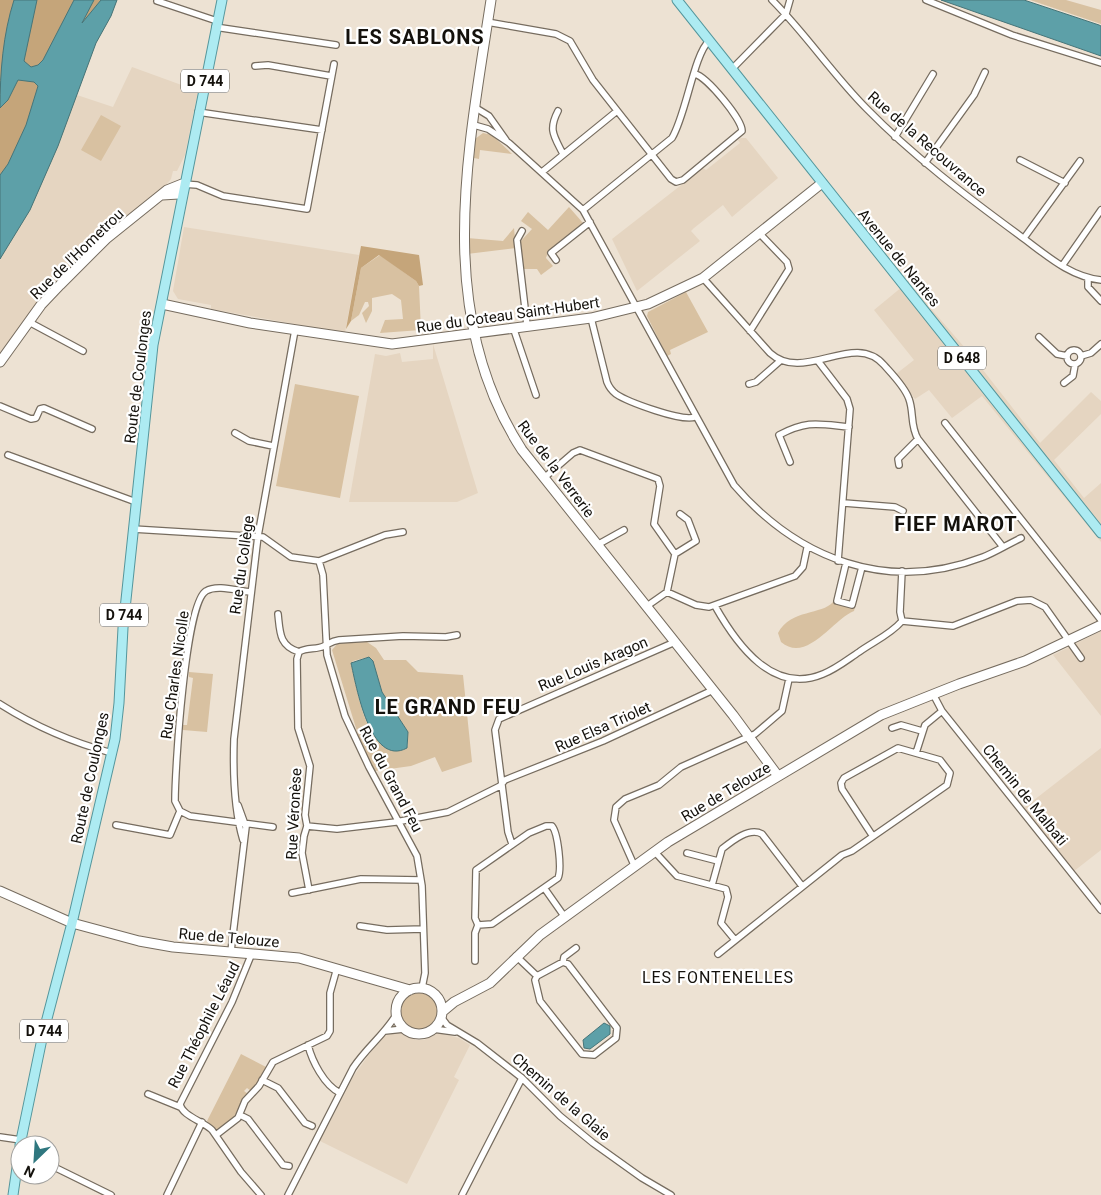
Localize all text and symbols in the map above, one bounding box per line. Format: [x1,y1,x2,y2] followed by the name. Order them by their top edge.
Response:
[345,25,485,49] district label: LES SABLONS
[181,70,229,92] road number: D 744
[864,88,990,200] street label: Rue de la Recouvrance
[27,205,127,303] street label: Rue de l'Hometrou
[854,205,944,311] street label: Avenue de Nantes
[415,293,601,337] street label: Rue du Coteau Saint-Hubert
[121,309,155,445] street label: Route de Coulonges
[938,346,986,369] road number: D 648
[514,417,598,521] street label: Rue de la Verrerie
[894,512,1018,536] district label: FIEF MAROT
[226,514,258,616] street label: Rue du Collège
[100,604,148,626] road number: D 744
[157,610,193,740] street label: Rue Charles Nicolle
[536,633,650,695] street label: Rue Louis Aragon
[375,695,521,719] district label: LE GRAND FEU
[552,698,654,756] street label: Rue Elsa Triolet
[67,711,113,845] street label: Route de Coulonges
[355,723,427,835] street label: Rue du Grand Feu
[979,741,1071,849] street label: Chemin de Malbati
[678,758,774,826] street label: Rue de Telouze
[283,768,305,860] street label: Rue Véronèse
[178,925,280,951] street label: Rue de Telouze
[164,959,244,1091] street label: Rue Théophile Léaud
[642,968,794,987] district label: LES FONTENELLES
[20,1019,68,1042] road number: D 744
[508,1050,614,1145] street label: Chemin de la Glaie
[10,1135,60,1185] north arrow
[22,1162,37,1181] text: N

